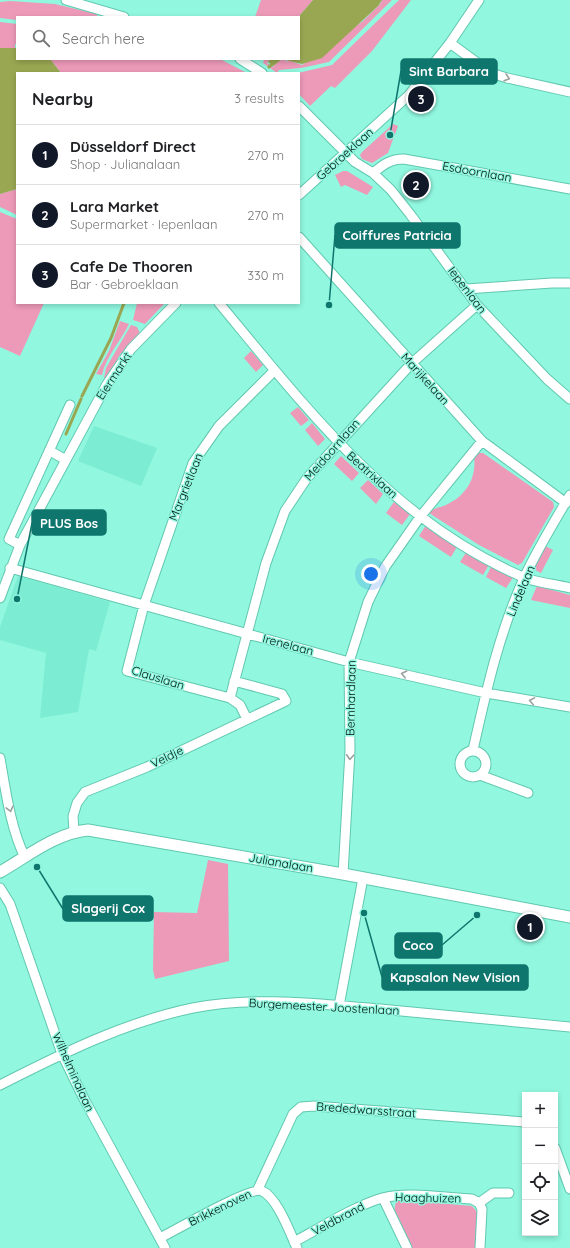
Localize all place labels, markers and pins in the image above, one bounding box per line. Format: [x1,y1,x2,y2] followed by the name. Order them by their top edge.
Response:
[401,59,497,84] callout: Sint Barbara
[408,84,434,114] pin: 3
[403,170,429,200] pin: 2
[335,223,460,248] callout: Coiffures Patricia
[32,510,106,535] callout: PLUS Bos
[63,896,153,921] callout: Slagerij Cox
[517,912,543,942] pin: 1
[395,933,442,958] callout: Coco
[382,965,528,990] callout: Kapsalon New Vision

